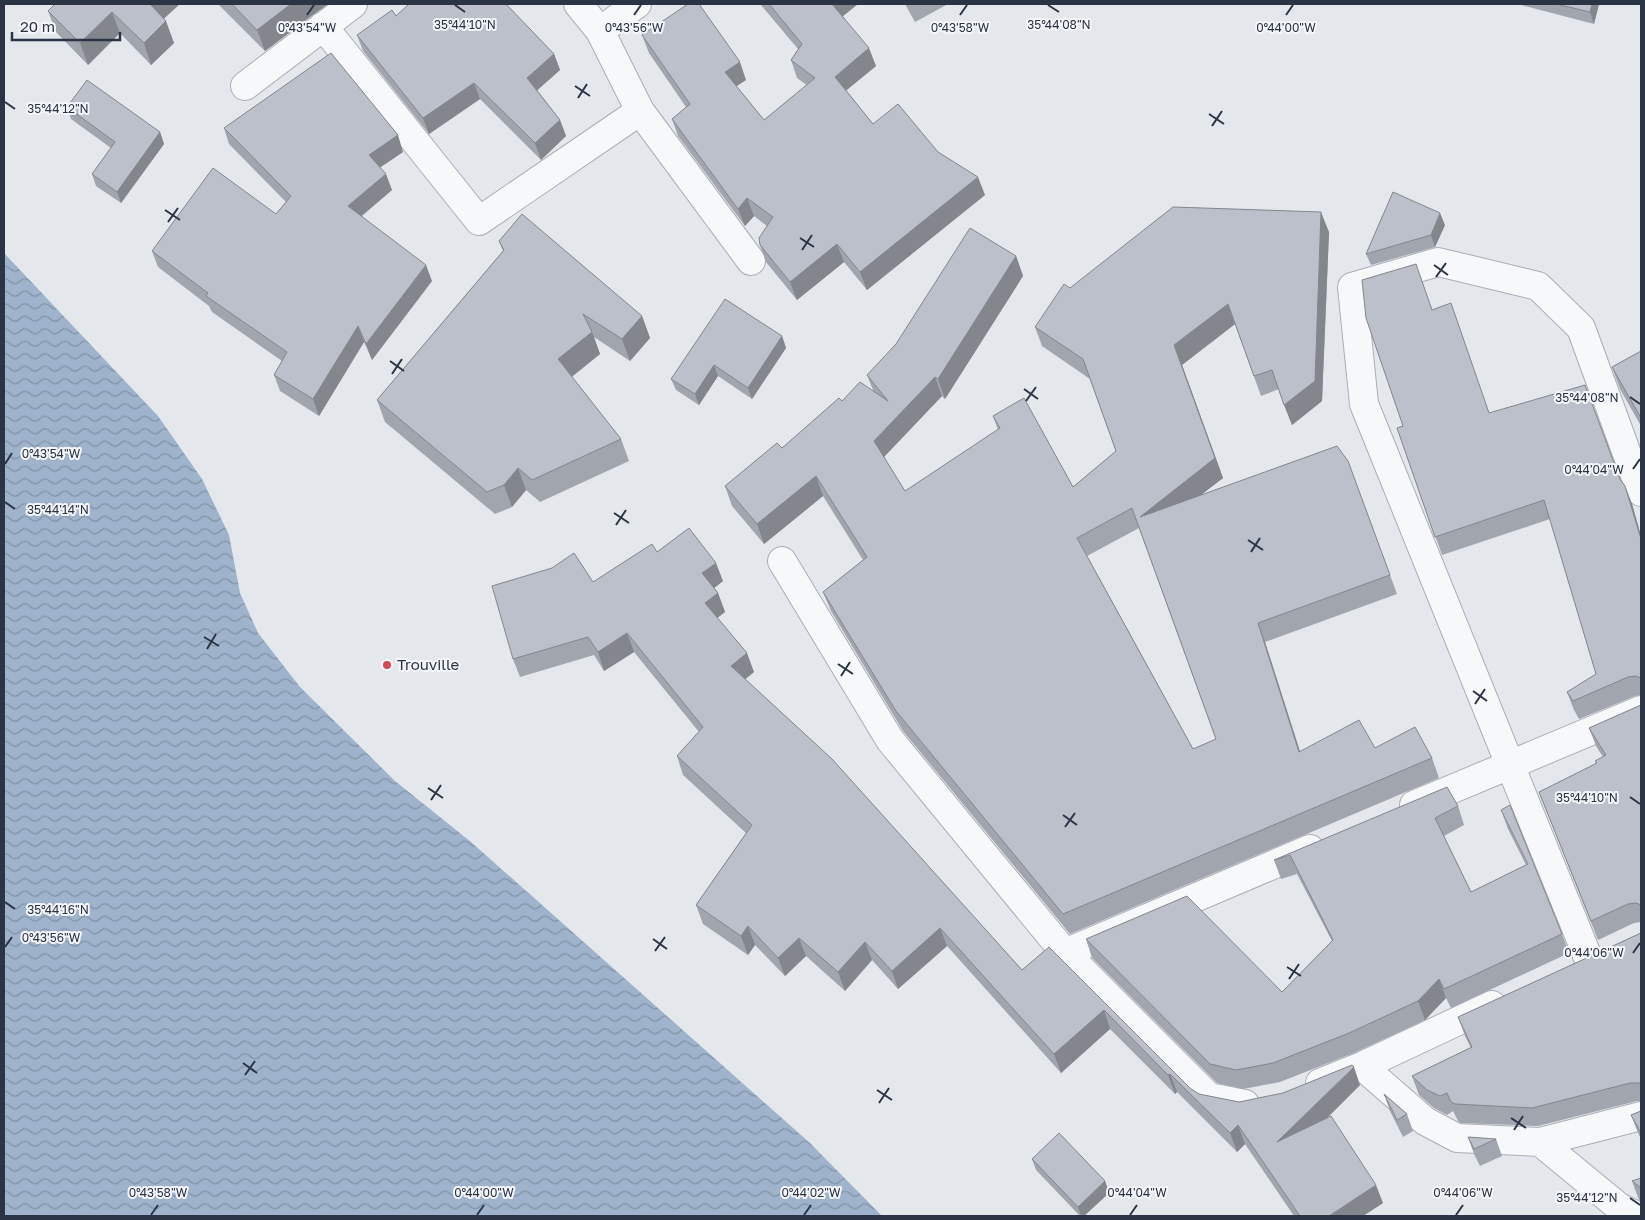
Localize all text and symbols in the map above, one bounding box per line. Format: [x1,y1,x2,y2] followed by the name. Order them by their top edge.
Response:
[12,10,120,42] scale bar
[20,17,55,35] text: 20 m
[434,17,496,32] text: 35°44'10"N
[1027,17,1091,32] text: 35°44'08"N
[278,20,337,35] text: 0°43'54"W
[605,20,664,35] text: 0°43'56"W
[931,20,990,35] text: 0°43'58"W
[1256,20,1316,35] text: 0°44'00"W
[27,101,89,116] text: 35°44'12"N
[1555,390,1619,405] text: 35°44'08"N
[22,446,81,461] text: 0°43'54"W
[1564,462,1624,477] text: 0°44'04"W
[27,502,89,517] text: 35°44'14"N
[397,655,460,673] place label: Trouville
[381,659,393,671] marker: Trouville
[1556,790,1618,805] text: 35°44'10"N
[27,902,89,917] text: 35°44'16"N
[22,930,81,945] text: 0°43'56"W
[1564,945,1624,960] text: 0°44'06"W
[129,1185,188,1200] text: 0°43'58"W
[454,1185,514,1200] text: 0°44'00"W
[781,1185,841,1200] text: 0°44'02"W
[1107,1185,1167,1200] text: 0°44'04"W
[1433,1185,1493,1200] text: 0°44'06"W
[1556,1190,1618,1205] text: 35°44'12"N

